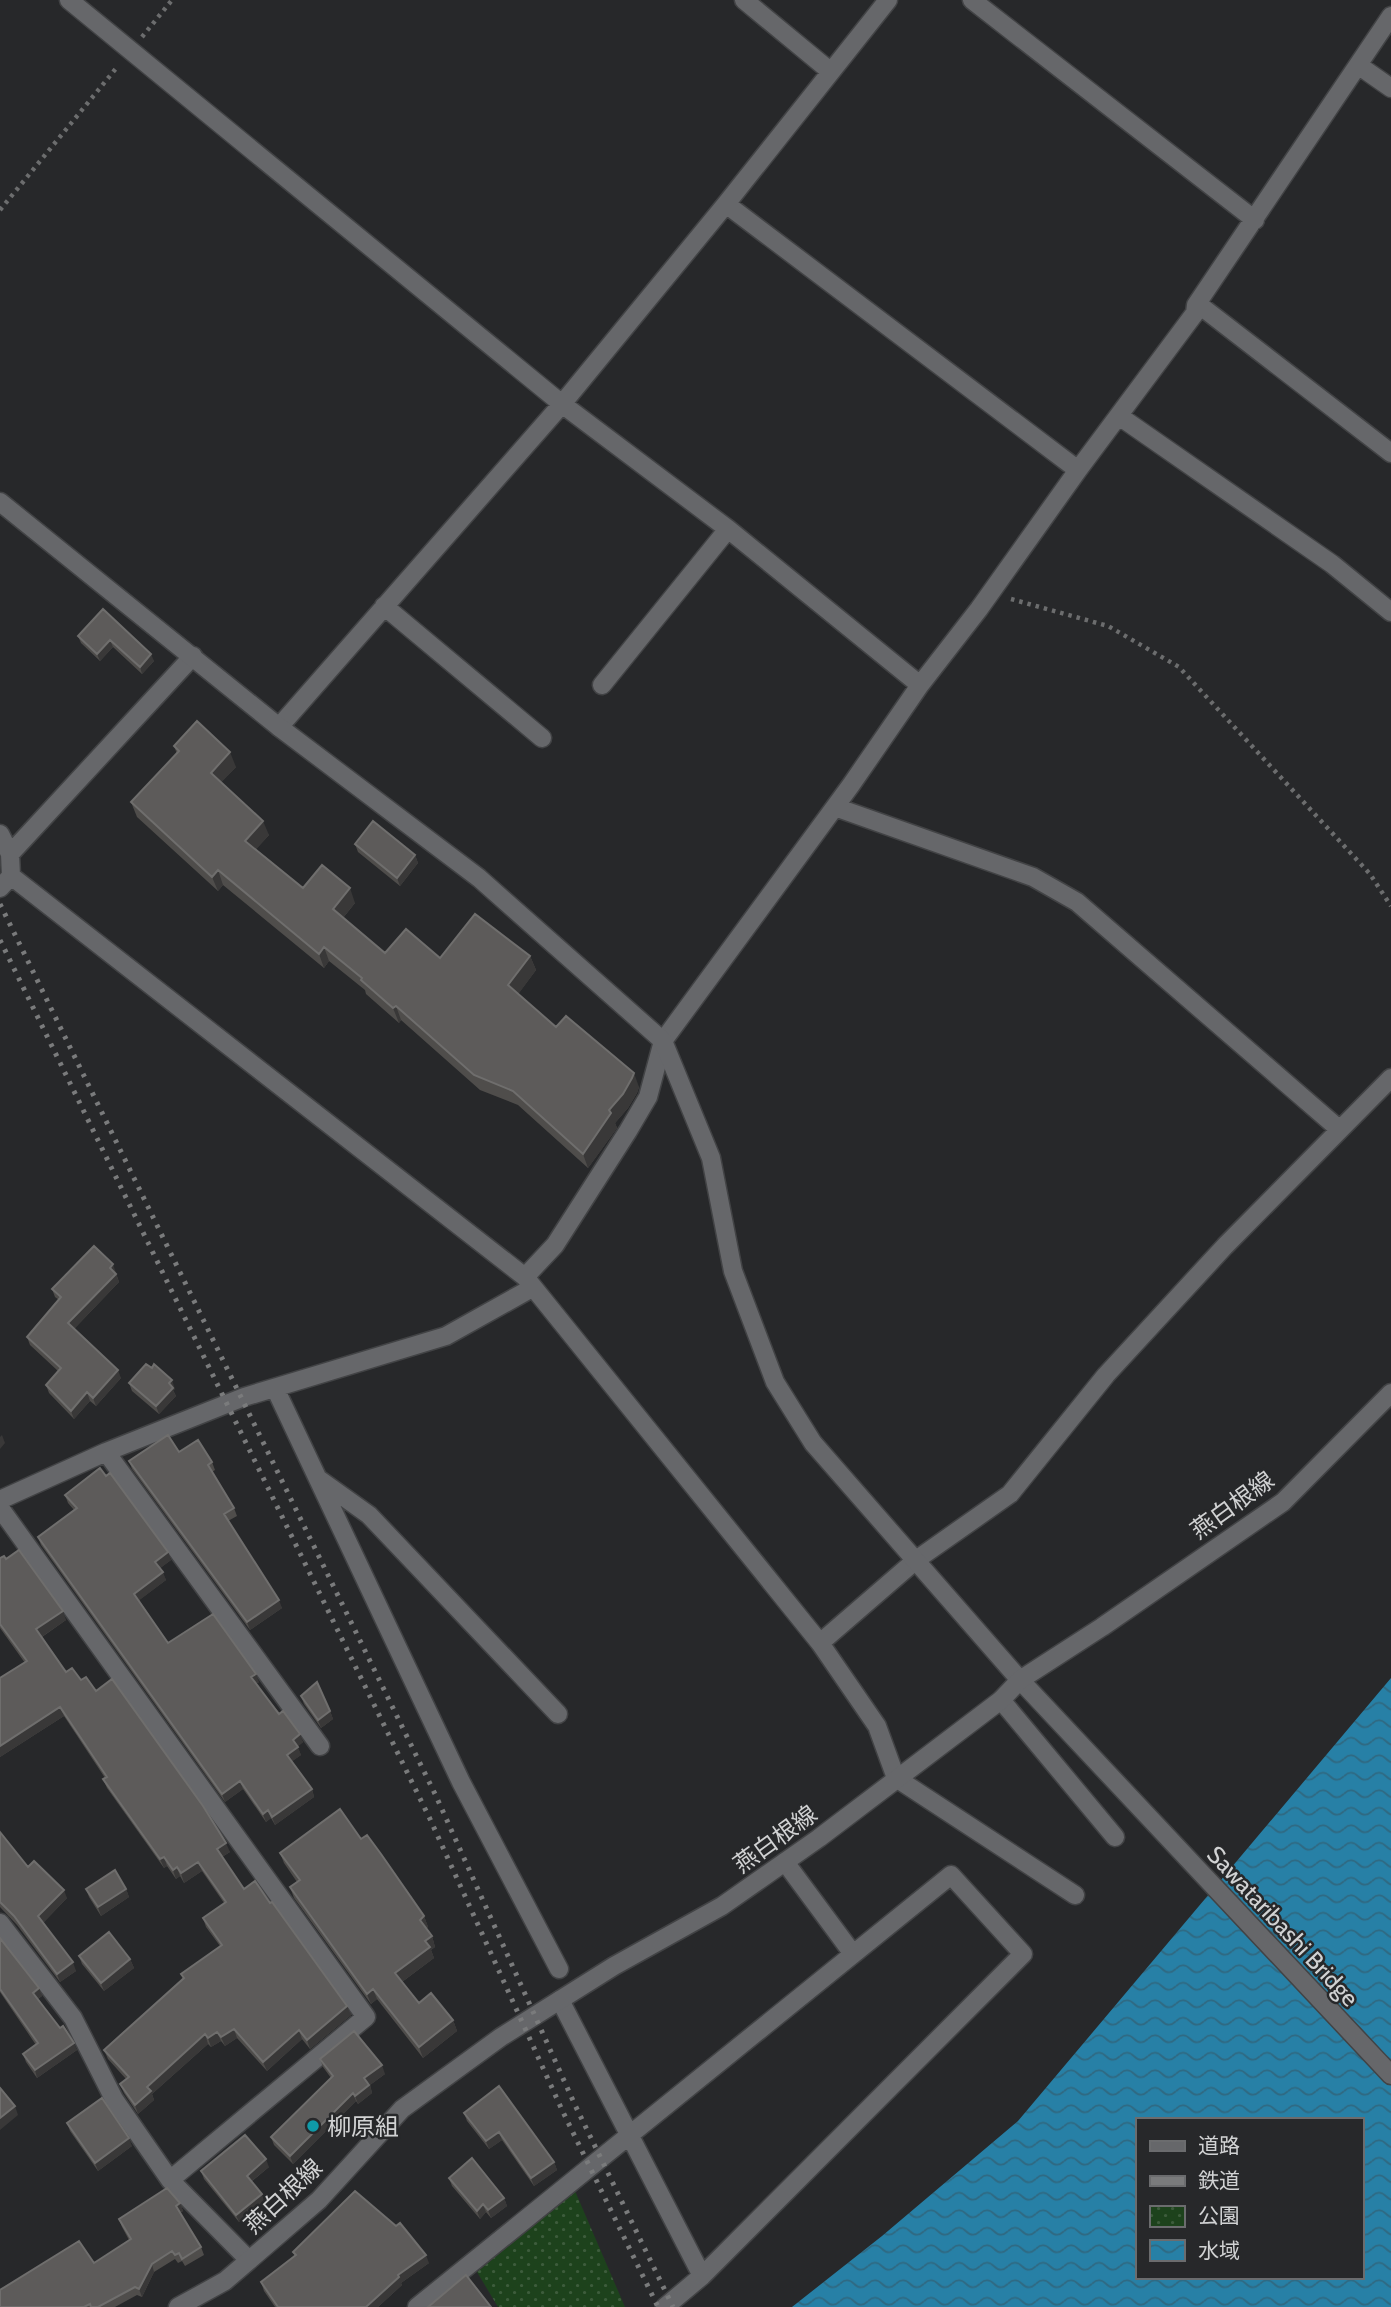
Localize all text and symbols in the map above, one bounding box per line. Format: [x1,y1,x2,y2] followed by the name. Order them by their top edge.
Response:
[1185,1465,1279,1545] street label: 燕白根線
[728,1799,822,1879] street label: 燕白根線
[1201,1840,1365,2012] street label: Sawataribashi Bridge
[327,2112,399,2141] place label: 柳原組
[305,2118,321,2134] marker: 柳原組
[1136,2118,1363,2279] legend
[1198,2133,1240,2158] text: 道路
[238,2153,328,2239] street label: 燕白根線
[1198,2168,1240,2193] text: 鉄道
[1198,2203,1240,2228] text: 公園
[1198,2238,1240,2263] text: 水域

